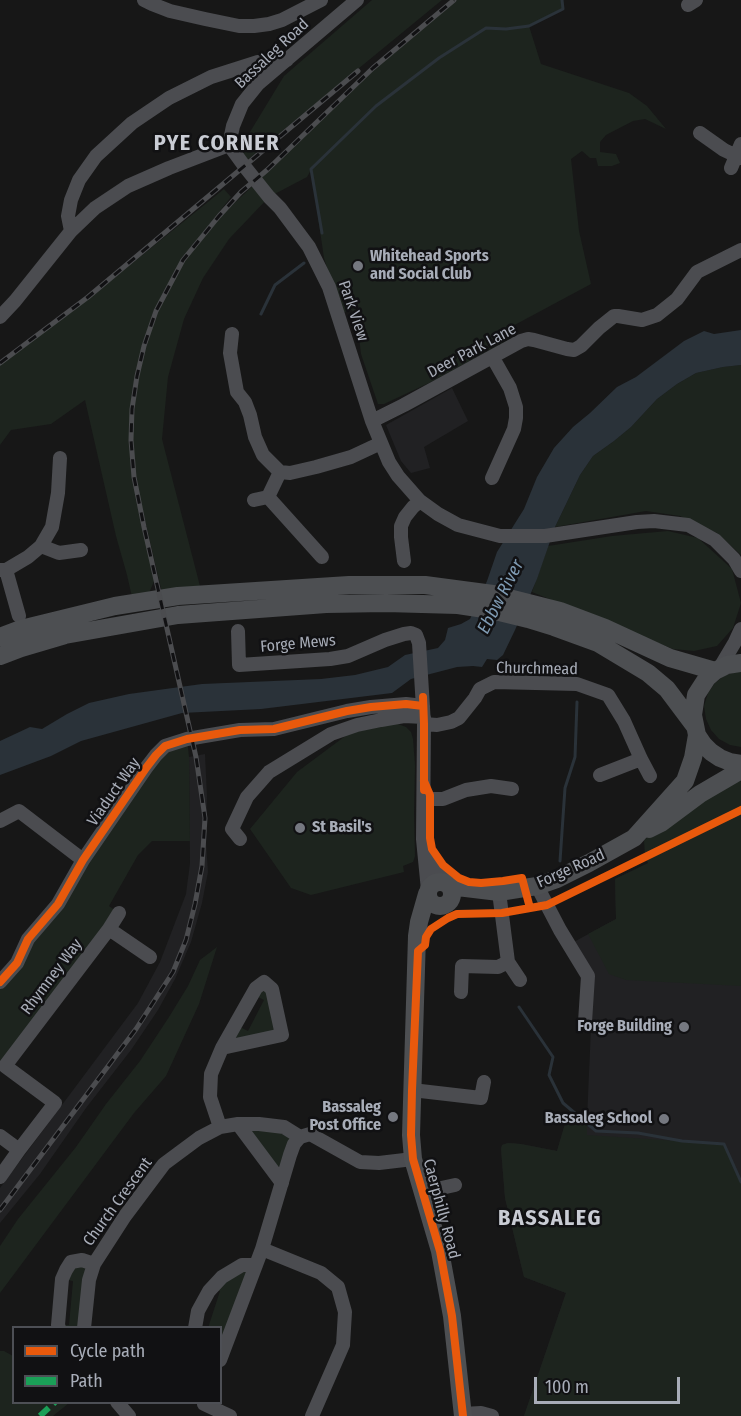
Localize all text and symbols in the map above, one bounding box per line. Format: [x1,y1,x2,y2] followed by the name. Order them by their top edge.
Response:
[231,15,313,93] street label: Bassaleg Road
[154,131,280,157] district label: PYE CORNER
[370,247,489,285] place label: Whitehead Sports and Social Club
[351,259,365,273] marker: Whitehead Sports and Social Club
[334,278,372,344] street label: Park View
[424,320,520,382] street label: Deer Park Lane
[473,556,529,638] water label: Ebbw River
[259,631,337,657] street label: Forge Mews
[496,659,578,679] street label: Churchmead
[83,754,145,830] street label: Viaduct Way
[312,818,372,838] place label: St Basil's
[293,821,307,835] marker: St Basil's
[534,846,608,892] street label: Forge Road
[17,935,87,1019] street label: Rhymney Way
[577,1017,672,1037] place label: Forge Building
[677,1020,691,1034] marker: Forge Building
[309,1098,381,1136] place label: Bassaleg Post Office
[545,1109,652,1129] place label: Bassaleg School
[386,1110,400,1124] marker: Bassaleg Post Office
[657,1112,671,1126] marker: Bassaleg School
[79,1154,157,1250] street label: Church Crescent
[418,1157,464,1261] street label: Caerphilly Road
[498,1206,602,1232] district label: BASSALEG
[12,1326,222,1404] legend
[70,1340,145,1362] text: Cycle path
[537,1365,682,1403] scale bar
[70,1370,103,1392] text: Path
[545,1376,589,1398] text: 100 m

